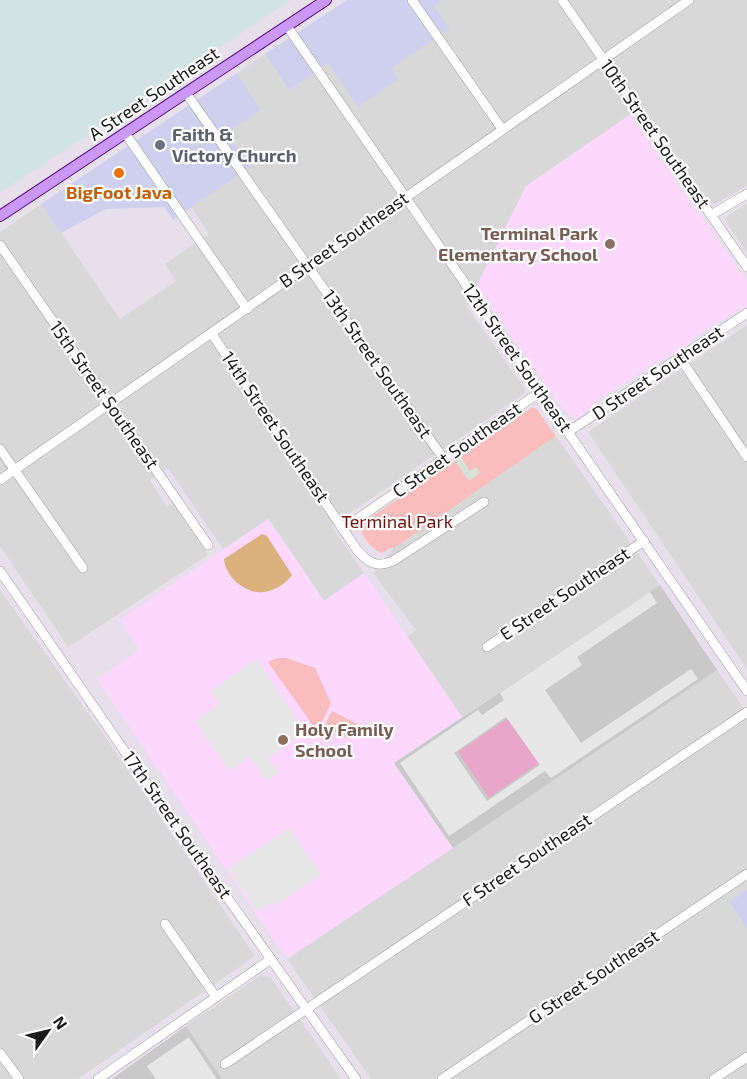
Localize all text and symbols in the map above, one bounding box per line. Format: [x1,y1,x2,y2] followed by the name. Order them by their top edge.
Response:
[84,41,223,145] street label: A Street Southeast
[596,55,716,212] street label: 10th Street Southeast
[172,123,297,166] place label: Faith & Victory Church
[153,138,167,152] marker: Faith & Victory Church
[112,166,126,180] marker: BigFoot Java
[66,181,172,203] place label: BigFoot Java
[275,186,412,292] street label: B Street Southeast
[438,222,598,265] place label: Terminal Park Elementary School
[603,237,617,251] marker: Terminal Park Elementary School
[458,279,577,436] street label: 12th Street Southeast
[318,285,437,442] street label: 13th Street Southeast
[45,316,164,473] street label: 15th Street Southeast
[588,320,727,424] street label: D Street Southeast
[217,347,335,506] street label: 14th Street Southeast
[388,397,525,502] street label: C Street Southeast
[341,510,453,532] park label: Terminal Park
[495,542,634,645] street label: E Street Southeast
[295,718,394,761] place label: Holy Family School
[276,733,290,747] marker: Holy Family School
[119,746,237,903] street label: 17th Street Southeast
[458,808,595,910] street label: F Street Southeast
[524,924,663,1028] street label: G Street Southeast
[18,1001,78,1061] north arrow
[50,1012,72,1032] text: N

